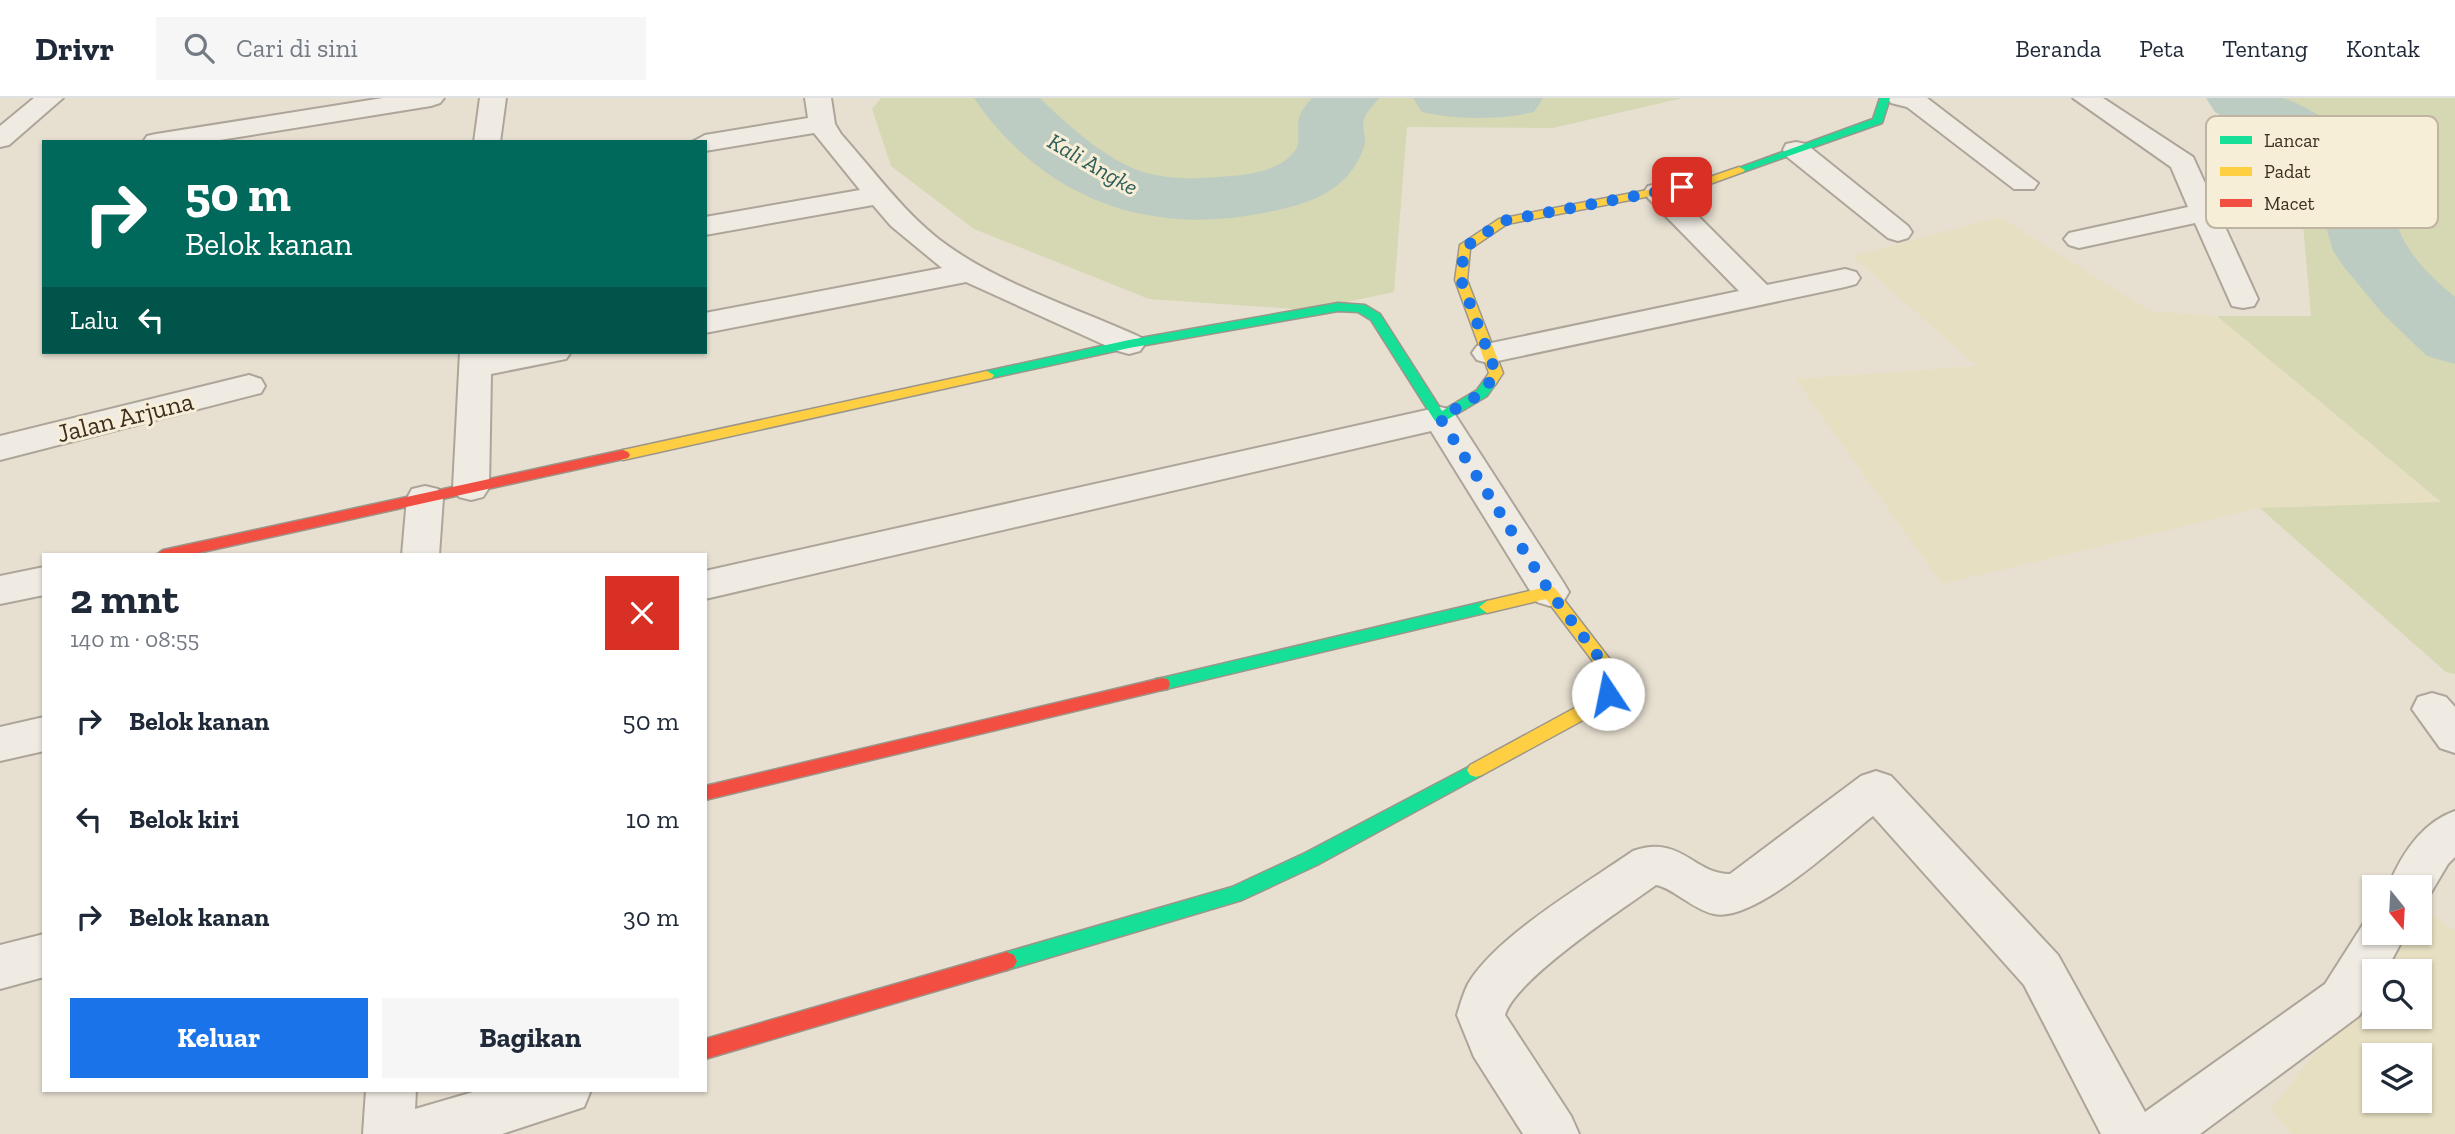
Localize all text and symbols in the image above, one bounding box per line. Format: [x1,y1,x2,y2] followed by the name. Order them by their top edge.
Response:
[156,17,646,80] search box
[35,29,114,68] text: Drivr
[180,29,218,67] icon: search
[236,32,358,64] text: Cari di sini
[2015,34,2101,63] text: Beranda
[2139,34,2184,63] text: Peta
[2222,34,2308,63] text: Tentang
[2346,34,2420,63] text: Kontak
[2206,116,2438,228] legend
[1043,127,1143,201] water label: Kali Angke
[2264,129,2320,152] text: Lancar
[1652,157,1712,217] pin
[2264,160,2311,183] text: Padat
[185,165,291,224] text: 50 m
[70,168,161,259] icon: right
[1663,168,1701,206] icon: arrive
[2264,192,2315,215] text: Macet
[185,225,352,263] text: Belok kanan
[132,301,170,339] icon: left
[70,304,118,336] text: Lalu
[53,384,197,449] street label: Jalan Arjuna
[70,573,179,624] text: 2 mnt
[605,576,679,650] button: close
[70,625,199,653] text: 140 m · 08:55
[1571,657,1645,731] position arrow
[70,702,108,740] icon: right
[129,705,270,737] text: Belok kanan
[622,705,679,737] text: 50 m
[70,800,108,838] icon: left
[129,803,239,835] text: Belok kiri
[626,803,679,835] text: 10 m
[2362,875,2432,945] north arrow
[2362,875,2432,1113] map controls
[70,898,108,936] icon: right
[129,901,270,933] text: Belok kanan
[623,901,679,933] text: 30 m
[2362,959,2432,1029] button: search
[70,998,368,1078] button: Keluar
[382,998,679,1078] button: Bagikan
[2362,1043,2432,1113] button: layers

